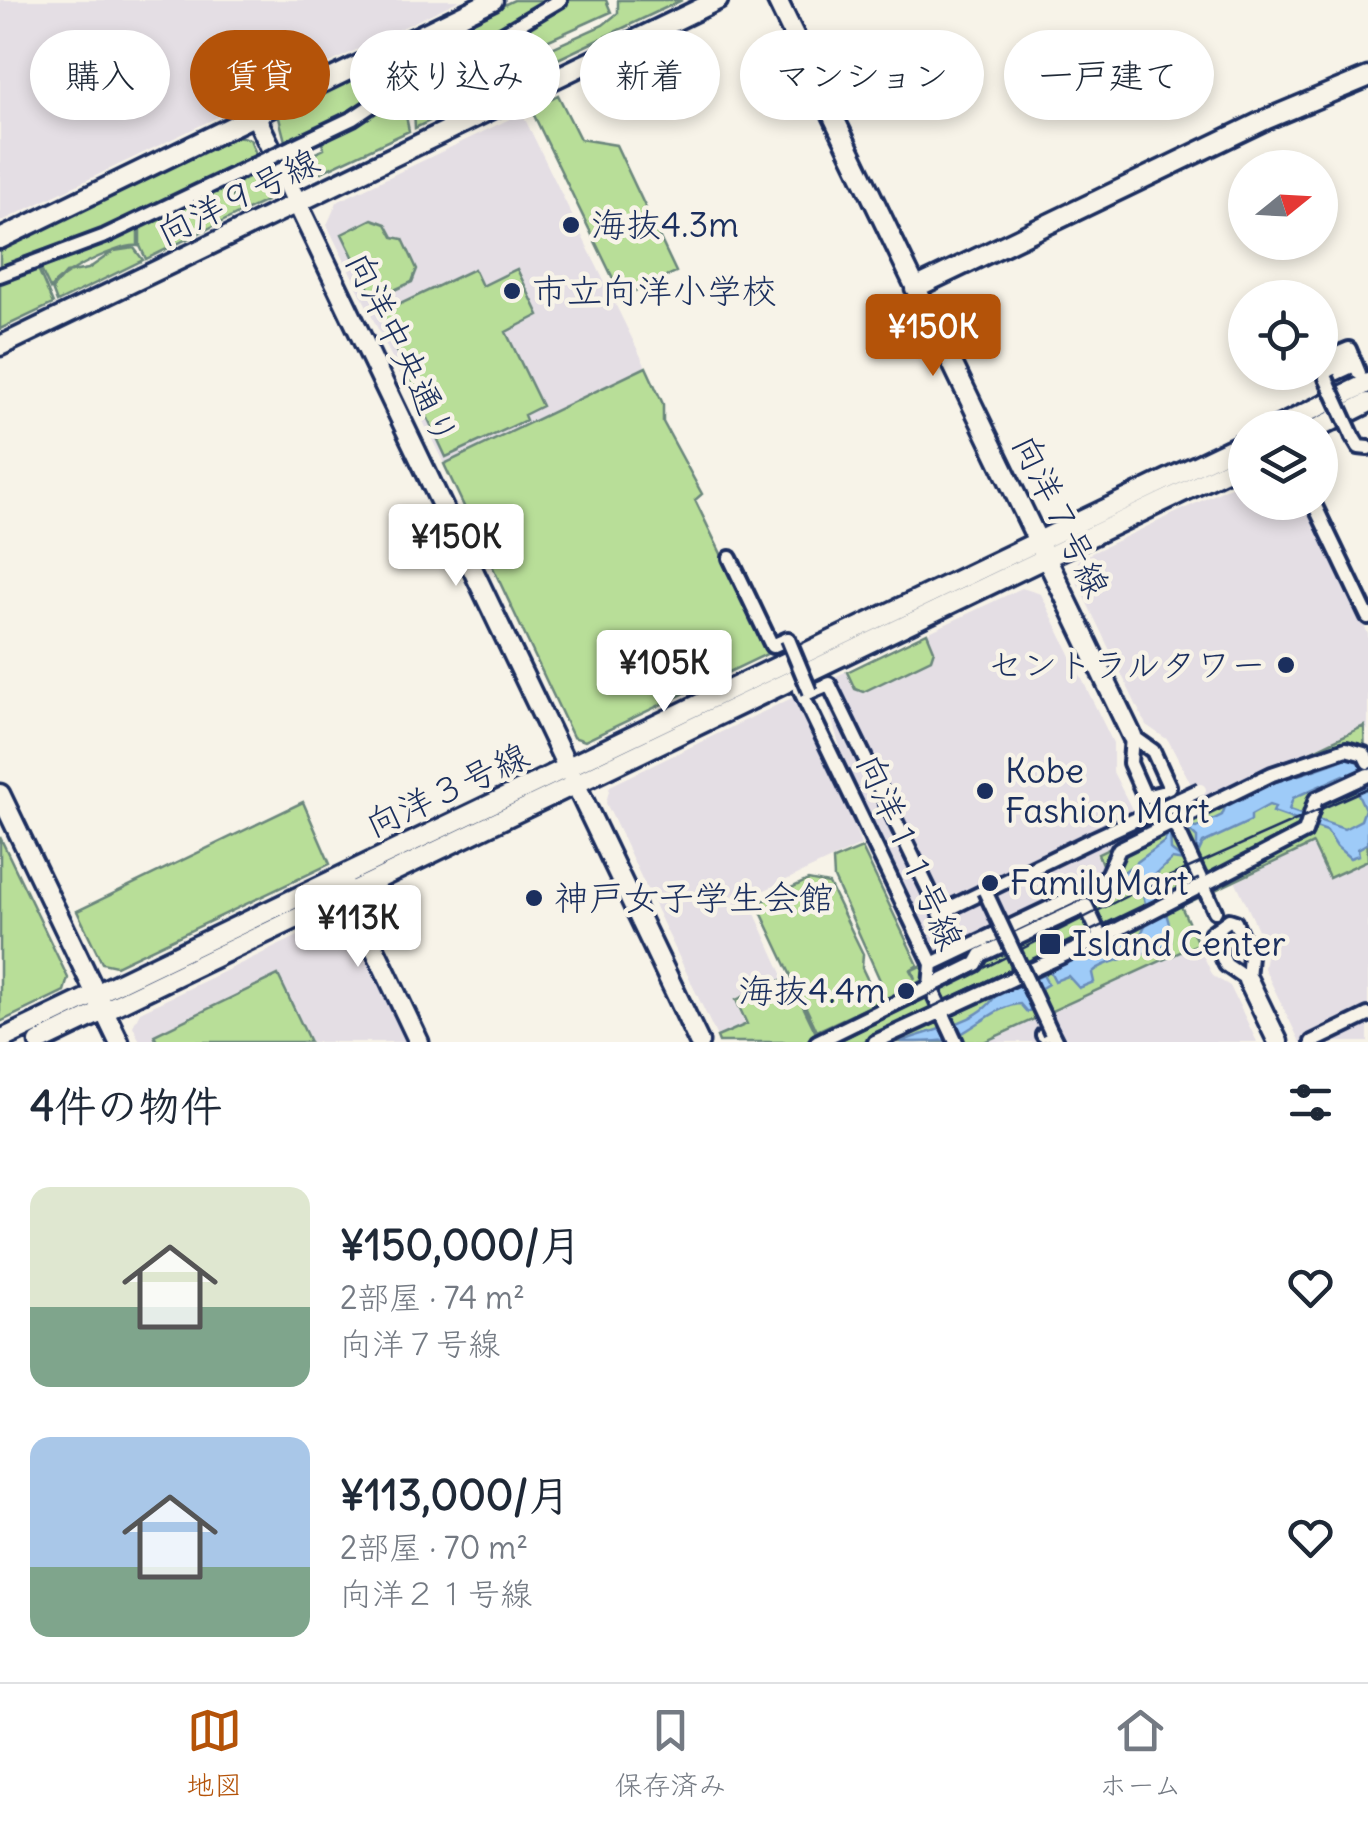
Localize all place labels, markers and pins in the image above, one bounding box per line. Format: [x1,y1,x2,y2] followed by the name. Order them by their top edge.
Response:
[591,202,739,246] place label: 海抜4.3m
[560,214,582,236] marker: 海抜4.3m
[532,268,777,312] place label: 市立向洋小学校
[501,280,523,302] marker: 市立向洋小学校
[863,294,1003,379] pin: ¥150K
[386,504,526,589] pin: ¥150K
[594,630,734,715] pin: ¥105K
[987,642,1266,686] place label: セントラルタワー
[1275,654,1297,676] marker: セントラルタワー
[1005,748,1210,832] place label: Kobe Fashion Mart
[974,780,996,802] marker: Kobe Fashion Mart
[1010,860,1189,904] place label: FamilyMart
[979,872,1001,894] marker: FamilyMart
[554,875,834,919] place label: 神戸女子学生会館
[288,885,428,970] pin: ¥113K
[523,887,545,909] marker: 神戸女子学生会館
[1072,921,1286,965] place label: Island Center
[1037,931,1063,957] marker: Island Center
[738,968,886,1012] place label: 海抜4.4m
[895,980,917,1002] marker: 海抜4.4m

